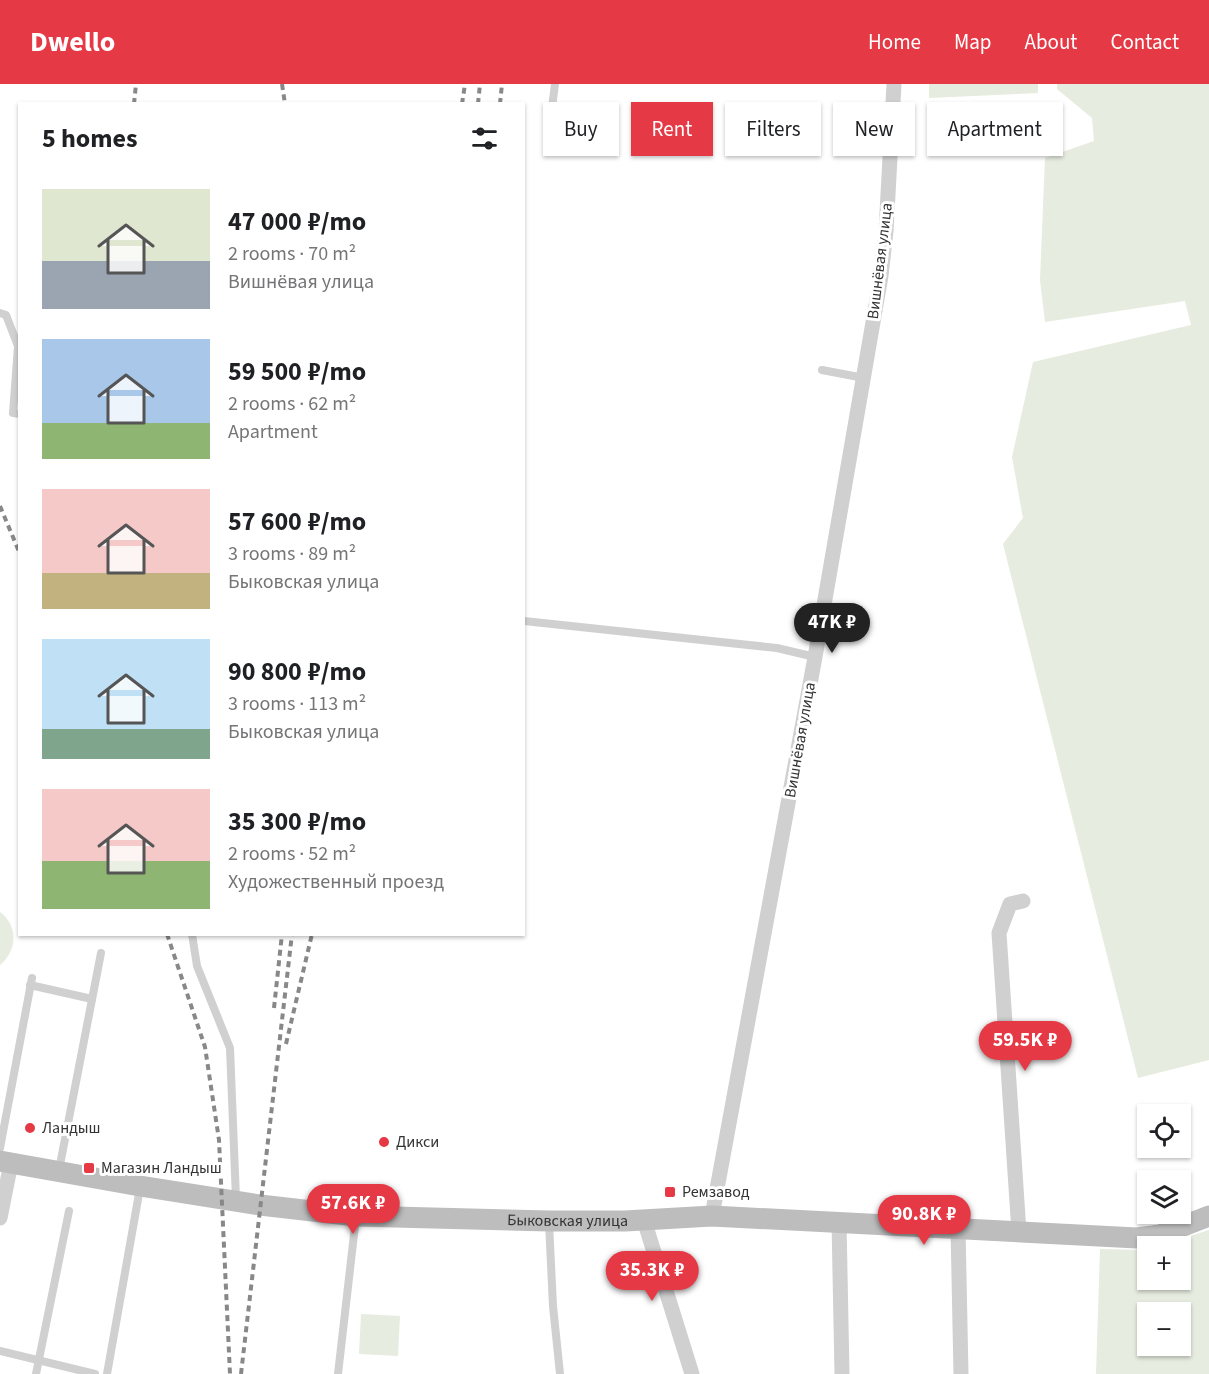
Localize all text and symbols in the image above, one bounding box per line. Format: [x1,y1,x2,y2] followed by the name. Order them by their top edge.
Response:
[30,22,115,62] text: Dwello
[868,27,921,57] text: Home
[954,27,992,57] text: Map
[1025,27,1077,57] text: About
[1110,27,1179,57] text: Contact
[543,102,619,156] chip: Buy
[631,102,713,156] chip: Rent
[725,102,821,156] chip: Filters
[833,102,915,156] chip: New
[927,102,1063,156] chip: Apartment
[42,120,137,157] text: 5 homes
[468,122,501,155] icon: filters
[862,202,898,320] street label: Вишнёвая улица
[228,203,366,240] text: 47 000 ₽/mo
[90,213,162,285] icon: home
[228,240,356,268] text: 2 rooms · 70 m²
[228,268,374,296] text: Вишнёвая улица
[228,353,366,390] text: 59 500 ₽/mo
[90,363,162,435] icon: home
[228,390,356,418] text: 2 rooms · 62 m²
[228,418,318,446] text: Apartment
[228,503,366,540] text: 57 600 ₽/mo
[90,513,162,585] icon: home
[228,540,356,568] text: 3 rooms · 89 m²
[228,568,379,596] text: Быковская улица
[790,603,874,654] pin: 47K ₽
[808,608,856,636] text: 47K ₽
[228,653,366,690] text: 90 800 ₽/mo
[90,663,162,735] icon: home
[779,681,821,799] street label: Вишнёвая улица
[228,690,366,718] text: 3 rooms · 113 m²
[228,718,379,746] text: Быковская улица
[228,803,366,840] text: 35 300 ₽/mo
[90,813,162,885] icon: home
[228,840,356,868] text: 2 rooms · 52 m²
[228,868,444,896] text: Художественный проезд
[970,1021,1080,1072] pin: 59.5K ₽
[993,1026,1057,1054] text: 59.5K ₽
[1137,1104,1191,1356] map controls
[1137,1104,1191,1158] button: locate
[42,1117,100,1139] place label: Ландыш
[23,1121,37,1135] marker: Ландыш
[396,1131,439,1153] place label: Дикси
[377,1135,391,1149] marker: Дикси
[101,1157,222,1179] place label: Магазин Ландыш
[82,1161,96,1175] marker: Магазин Ландыш
[1137,1170,1191,1224] button: layers
[682,1181,750,1203] place label: Ремзавод
[298,1184,408,1235] pin: 57.6K ₽
[663,1185,677,1199] marker: Ремзавод
[321,1189,385,1217] text: 57.6K ₽
[869,1195,979,1246] pin: 90.8K ₽
[892,1200,956,1228] text: 90.8K ₽
[507,1209,628,1232] street label: Быковская улица
[1137,1236,1191,1290] button: +
[597,1251,707,1302] pin: 35.3K ₽
[620,1256,684,1284] text: 35.3K ₽
[1137,1302,1191,1356] button: −

